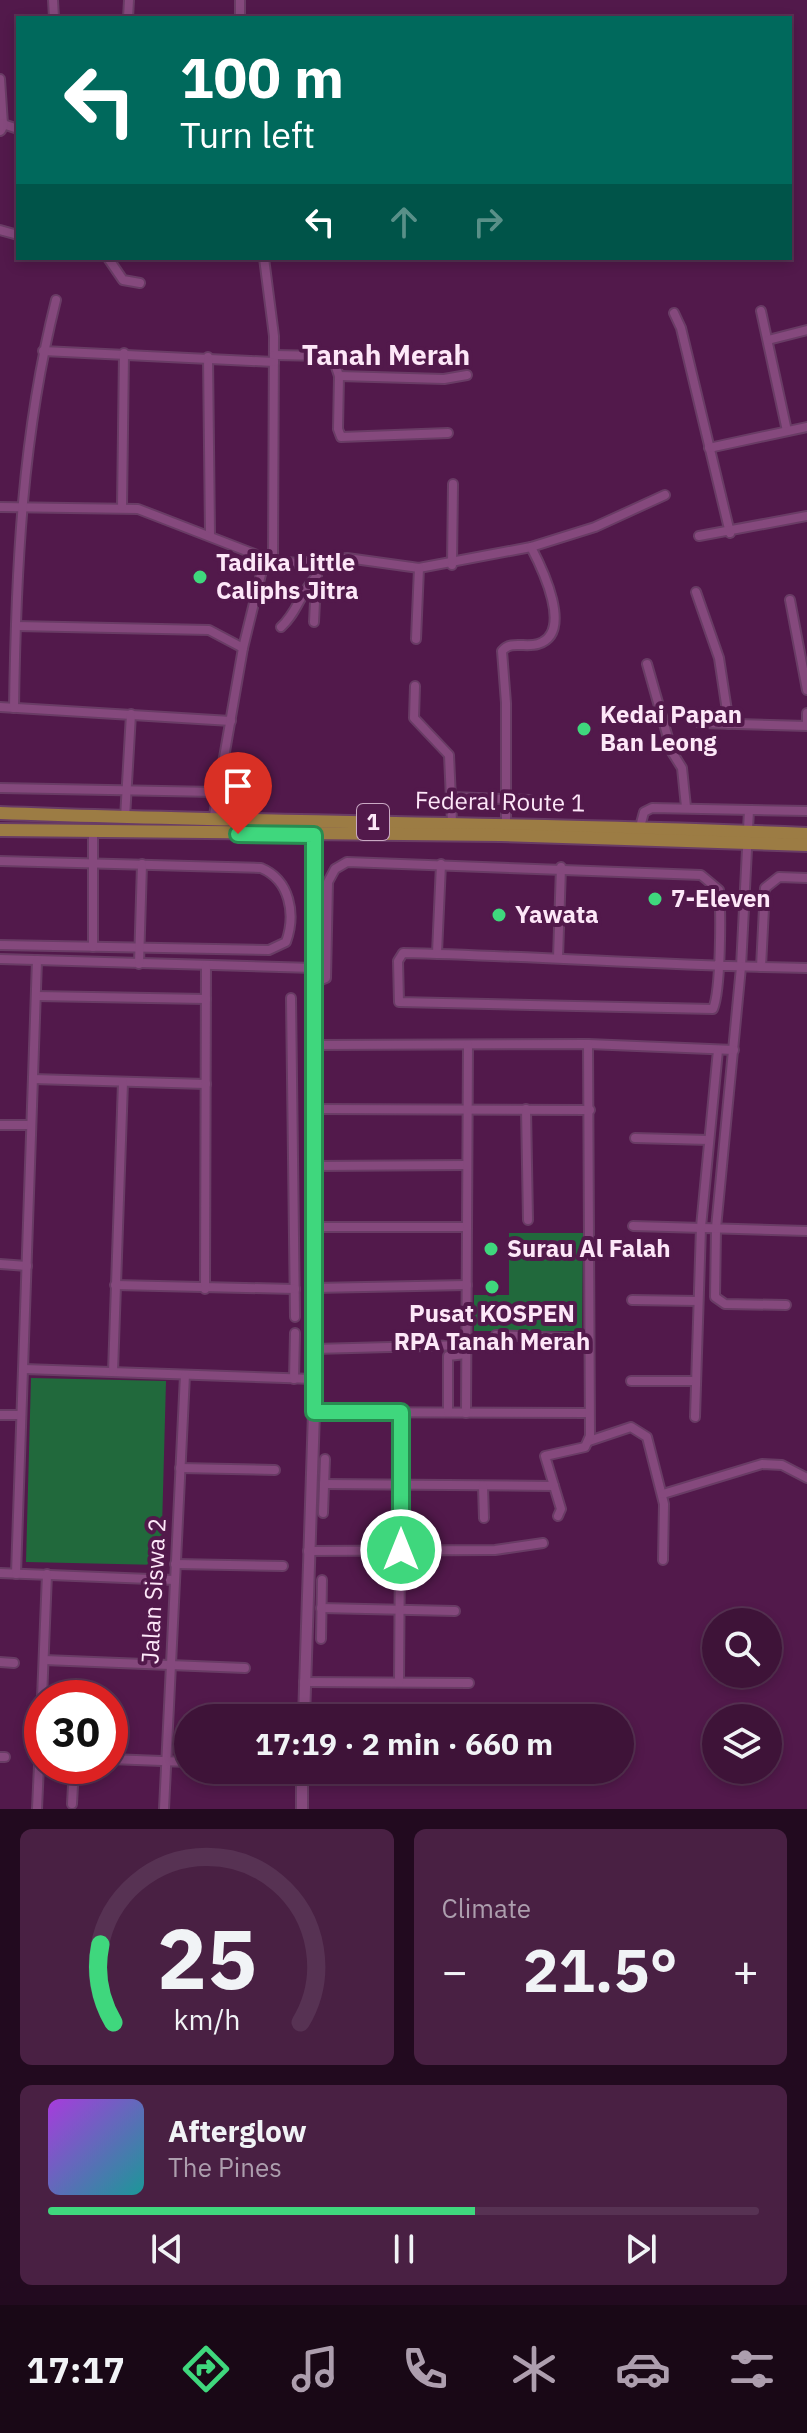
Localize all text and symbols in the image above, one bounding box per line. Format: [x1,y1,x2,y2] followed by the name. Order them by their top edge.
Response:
[180,41,344,113] text: 100 m
[48,48,152,152] icon: left
[180,111,315,158] text: Turn left
[298,200,342,244] icon: left
[382,200,426,244] icon: ahead
[466,200,510,244] icon: right
[302,336,470,373] district label: Tanah Merah
[216,546,359,606] place label: Tadika Little Caliphs Jitra
[191,568,209,586] marker: Tadika Little Caliphs Jitra
[600,698,742,758] place label: Kedai Papan Ban Leong
[575,720,593,738] marker: Kedai Papan Ban Leong
[204,752,272,834] pin
[216,764,260,808] icon: arrive
[415,784,586,818] street label: Federal Route 1
[357,804,389,840] road number: 1
[671,882,771,914] place label: 7-Eleven
[646,890,664,908] marker: 7-Eleven
[515,898,599,930] place label: Yawata
[490,906,508,924] marker: Yawata
[507,1232,671,1264] place label: Surau Al Falah
[482,1240,500,1258] marker: Surau Al Falah
[483,1278,501,1296] marker: Pusat KOSPEN RPA Tanah Merah
[394,1297,590,1357] place label: Pusat KOSPEN RPA Tanah Merah
[359,1508,443,1592] position arrow
[133,1517,173,1665] street label: Jalan Siswa 2
[702,1608,782,1784] map controls
[702,1608,782,1688] button: search
[24,1680,128,1784] speed limit sign: 30
[702,1704,782,1784] button: layers
[255,1724,553,1763] text: 17:19 · 2 min · 660 m
[442,1891,531,1925] text: Climate
[157,1904,257,2012] text: 25
[523,1930,678,2009] text: 21.5°
[442,1942,468,1999] text: −
[733,1942,759,1999] text: +
[173,2001,240,2038] text: km/h
[168,2111,307,2150] text: Afterglow
[168,2150,282,2184] text: The Pines
[145,2227,189,2271] icon: previous
[382,2227,426,2271] icon: pause
[619,2227,663,2271] icon: next
[178,2341,234,2397] icon: directions
[287,2341,343,2397] icon: music
[397,2341,453,2397] icon: phone
[506,2341,562,2397] icon: climate
[615,2341,671,2397] icon: car
[724,2341,780,2397] icon: filters
[27,2346,125,2393] text: 17:17

